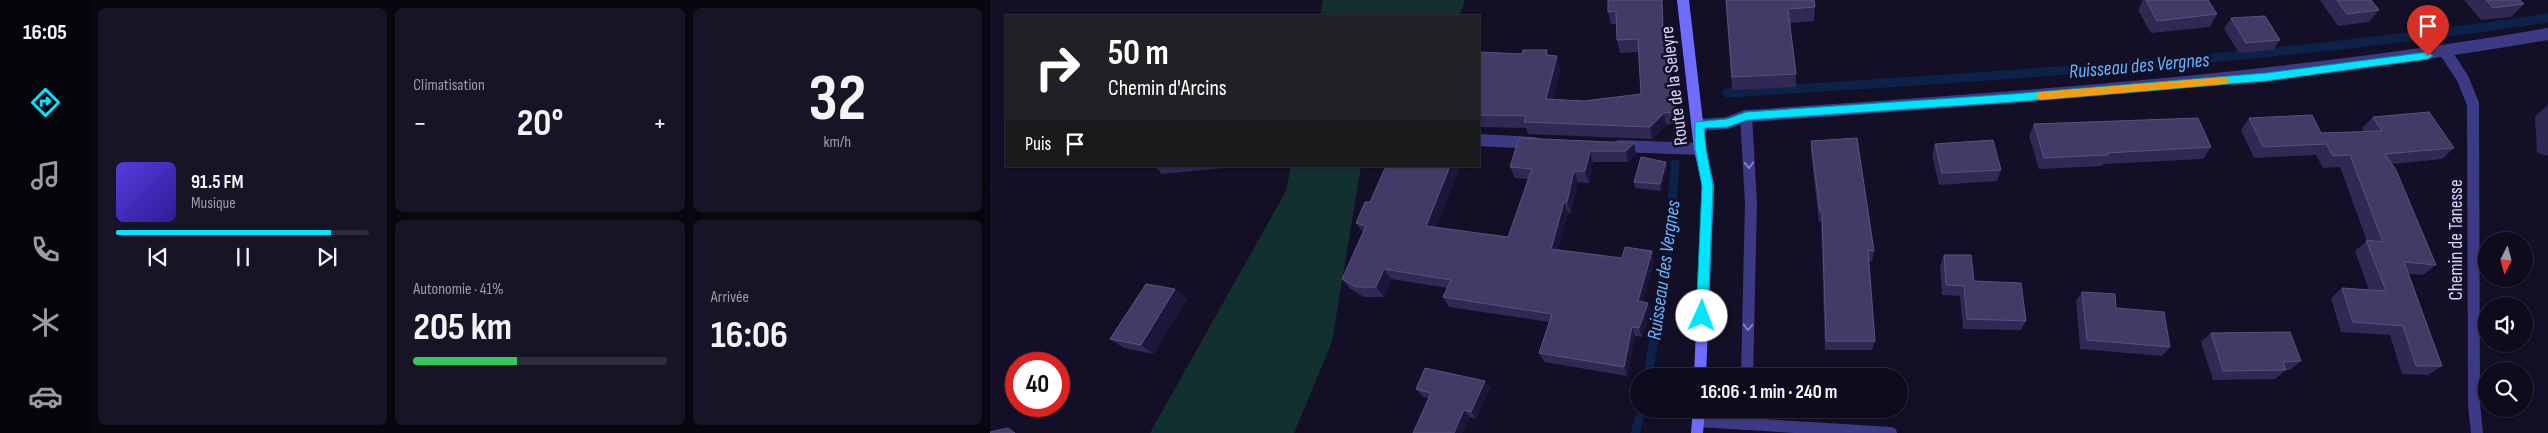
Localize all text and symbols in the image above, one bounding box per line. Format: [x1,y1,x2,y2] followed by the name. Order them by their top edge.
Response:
[2407,5,2449,56] pin
[2414,12,2442,40] icon: arrive
[23,19,67,46] text: 16:05
[1656,25,1693,147] street label: Route de la Seleyre
[1108,32,1169,75] text: 50 m
[1025,35,1090,100] icon: right
[2068,48,2210,84] water label: Ruisseau des Vergnes
[809,61,866,139] text: 32
[1108,75,1227,102] text: Chemin d'Arcins
[413,76,485,95] text: Climatisation
[28,85,63,120] icon: directions
[517,101,563,146] text: 20°
[413,107,427,140] text: −
[653,107,667,140] text: +
[1061,130,1089,158] icon: arrive
[823,133,851,152] text: km/h
[1025,133,1051,156] text: Puis
[28,158,63,193] icon: music
[1743,161,1754,169] one-way arrow
[191,171,244,194] text: 91.5 FM
[2445,179,2468,301] street label: Chemin de Tanesse
[191,194,236,213] text: Musique
[1642,199,1686,342] water label: Ruisseau des Vergnes
[28,232,63,267] icon: phone
[2478,232,2532,288] north arrow
[2478,232,2533,417] map controls
[144,243,172,271] icon: previous
[229,243,257,271] icon: pause
[313,243,341,271] icon: next
[413,280,504,299] text: Autonomie · 41%
[711,288,749,307] text: Arrivée
[1675,289,1727,341] position arrow
[2478,297,2533,352] button: sound
[28,305,63,340] icon: climate
[413,305,512,350] text: 205 km
[711,313,788,358] text: 16:06
[1743,324,1753,331] one-way arrow
[1005,352,1070,417] speed limit sign: 40
[2478,362,2533,417] button: search
[28,379,63,414] icon: car
[1701,381,1837,404] text: 16:06 · 1 min · 240 m

